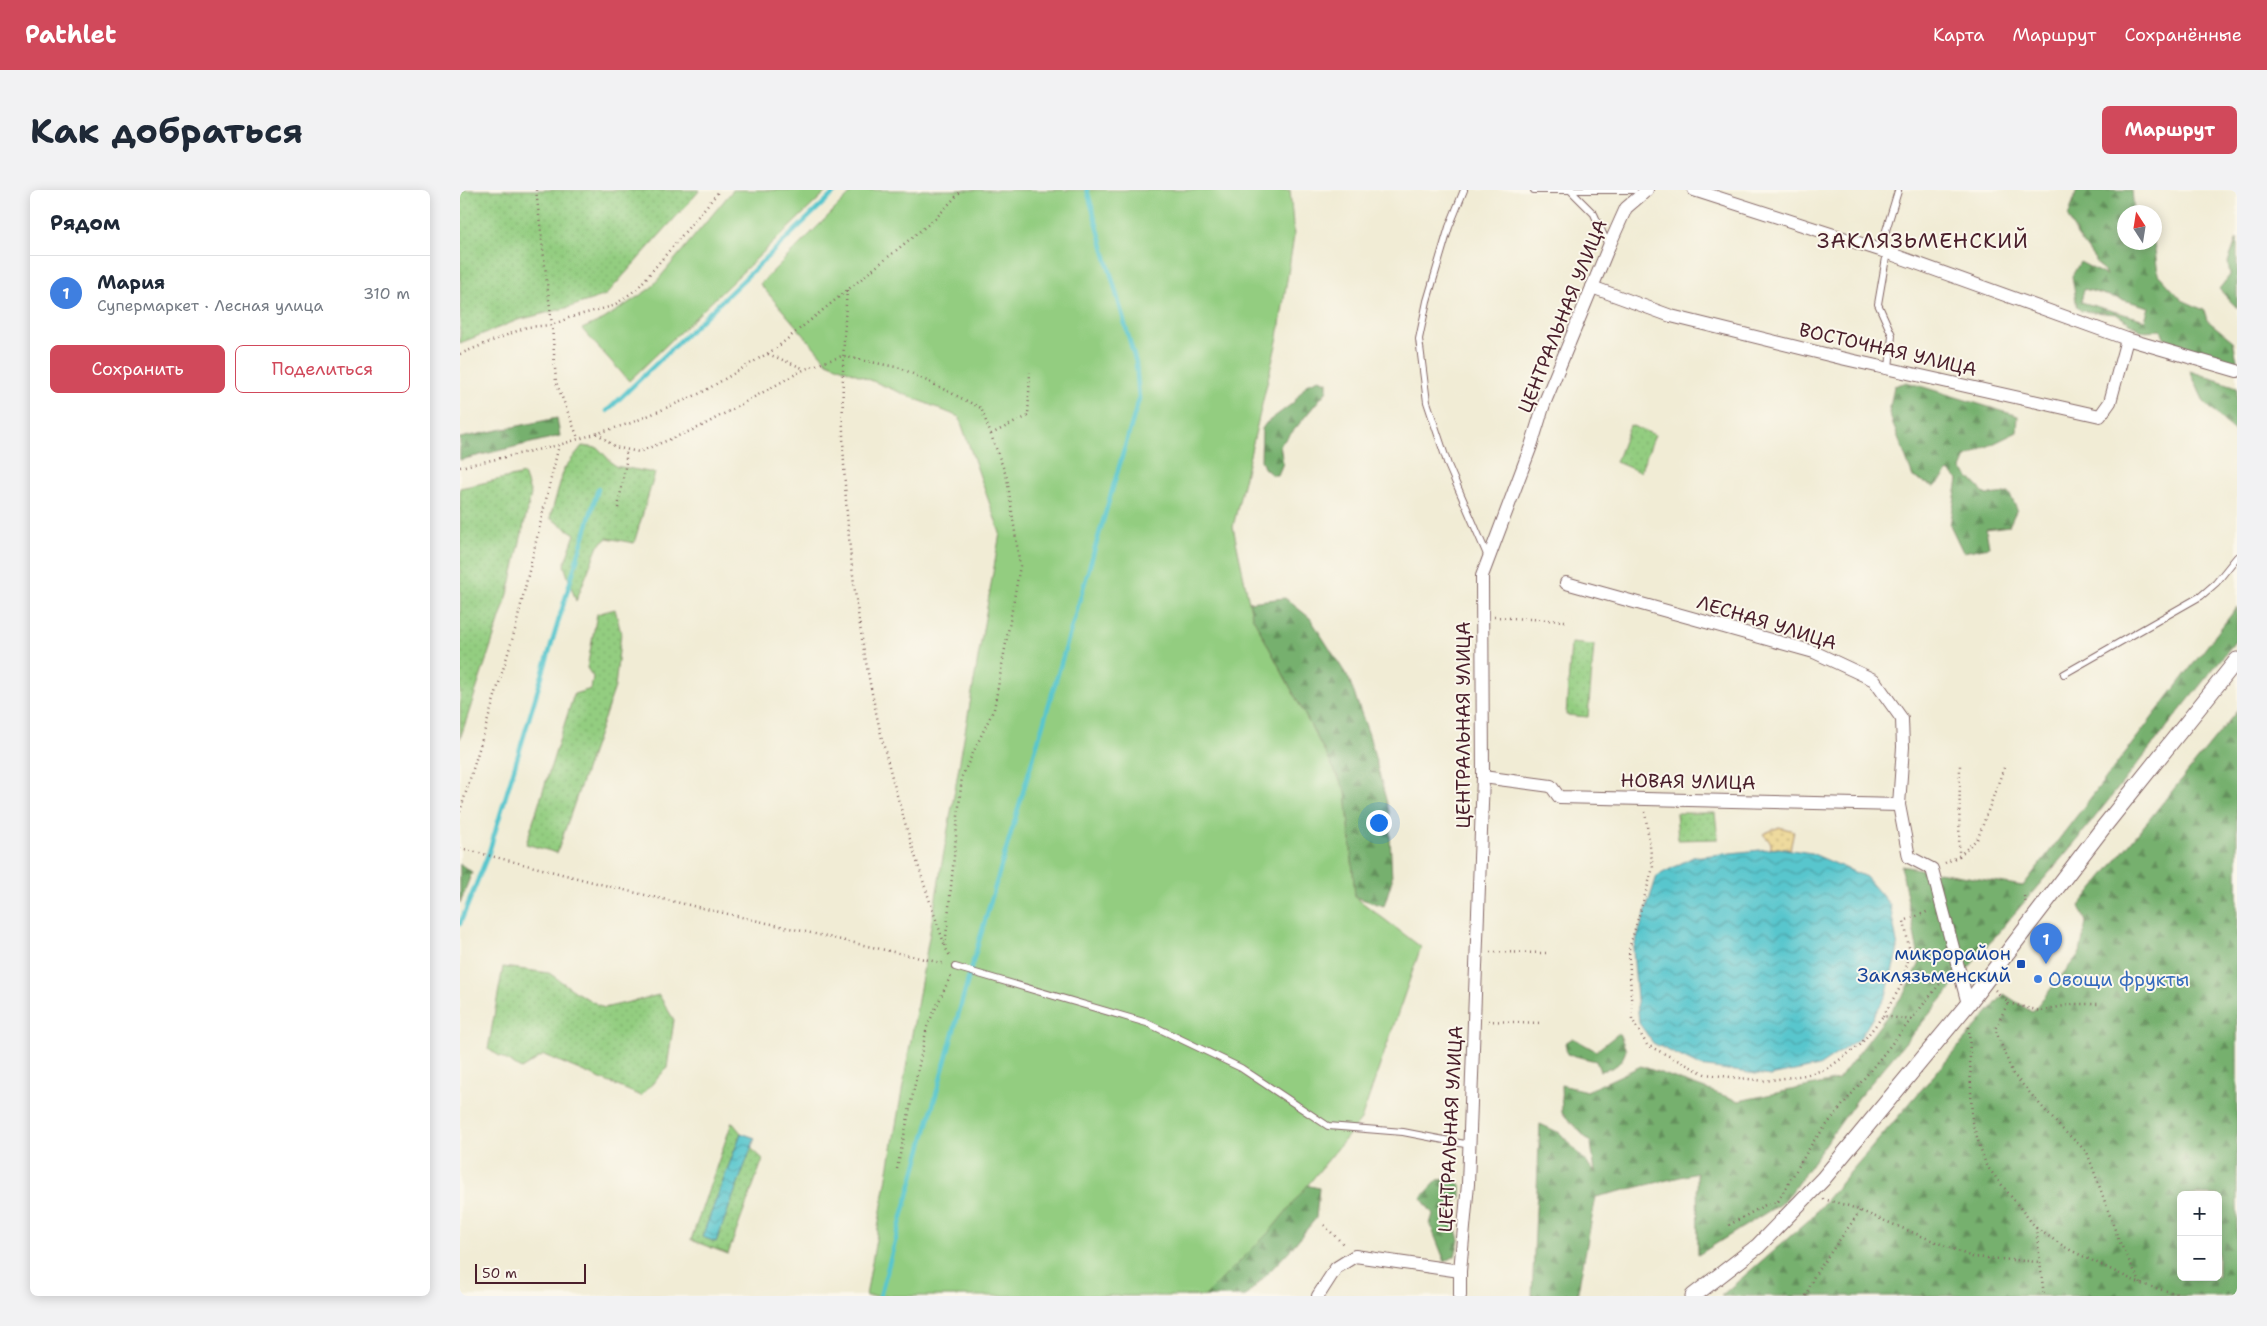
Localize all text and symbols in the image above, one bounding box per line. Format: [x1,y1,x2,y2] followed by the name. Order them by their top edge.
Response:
[25,19,116,51] text: Pathlet
[1933,23,1984,47] text: Карта
[2012,23,2096,47] text: Маршрут
[2124,23,2242,47] text: Сохранённые
[2102,106,2237,154] button: Маршрут
[30,107,303,154] text: Как добраться
[2117,205,2162,250] north arrow
[50,209,120,237] text: Рядом
[1512,215,1613,417] street label: ЦЕНТРАЛЬНАЯ УЛИЦА
[1817,227,2029,255] district label: ЗАКЛЯЗЬМЕНСКИЙ
[97,270,165,295] text: Мария
[62,283,70,304] text: 1
[363,283,410,304] text: 310 m
[97,295,323,316] text: Супермаркет · Лесная улица
[1797,317,1979,382] street label: ВОСТОЧНАЯ УЛИЦА
[50,345,225,393] button: Сохранить
[235,345,410,393] button: Поделиться
[1694,589,1840,656] street label: ЛЕСНАЯ УЛИЦА
[1451,621,1476,829] street label: ЦЕНТРАЛЬНАЯ УЛИЦА
[1620,768,1756,795] street label: НОВАЯ УЛИЦА
[1366,810,1392,836] your location
[2030,923,2062,964] pin: 1
[1857,941,2011,988] place label: микрорайон Заклязьменский
[2015,958,2027,970] marker: микрорайон Заклязьменский
[2048,967,2189,992] place label: Овощи фрукты
[2032,973,2044,985] marker: Овощи фрукты
[1433,1025,1468,1233] street label: ЦЕНТРАЛЬНАЯ УЛИЦА
[2177,1191,2222,1281] map controls
[2177,1191,2222,1236] button: +
[2177,1236,2222,1281] button: −
[475,1261,586,1284] scale bar
[482,1264,517,1282] text: 50 m

